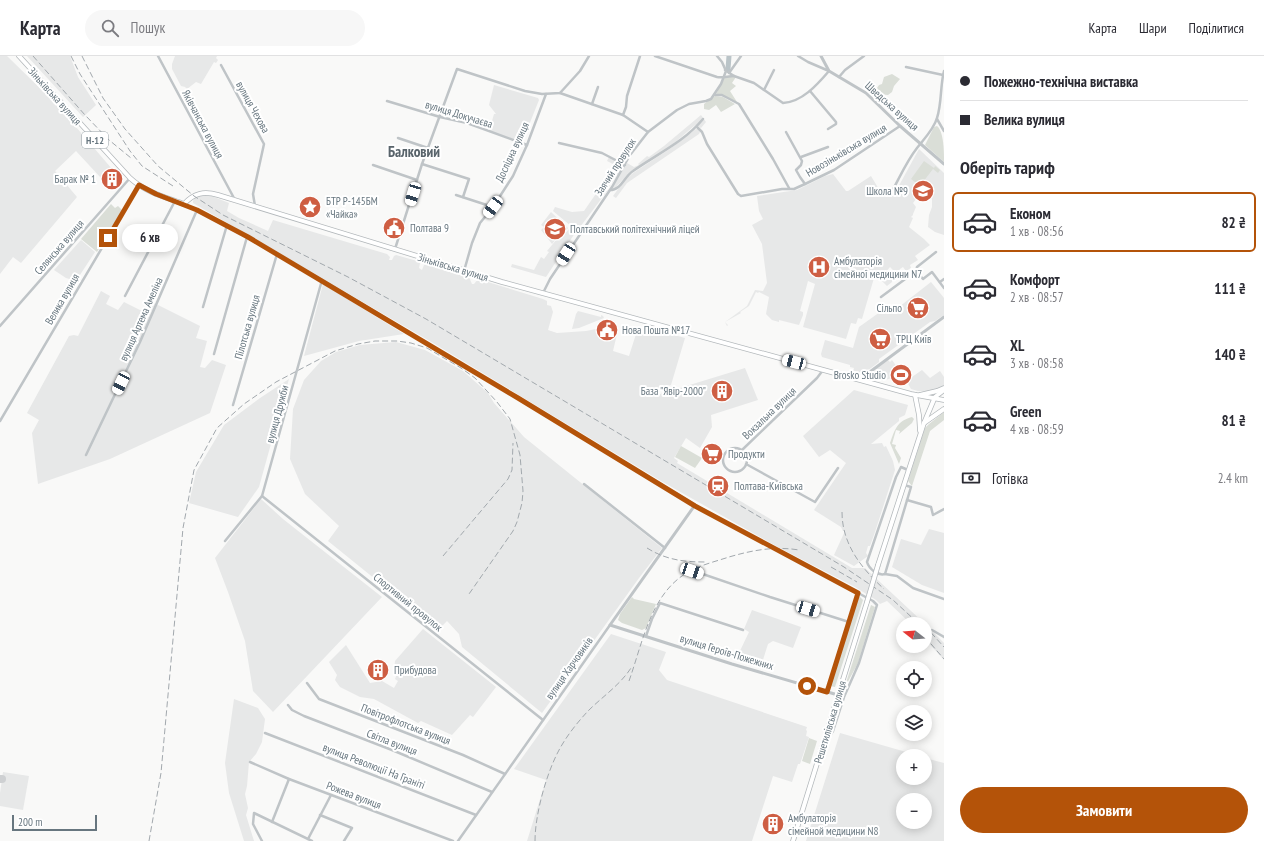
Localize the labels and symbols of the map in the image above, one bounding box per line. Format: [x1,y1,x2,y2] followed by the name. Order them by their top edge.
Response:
[25,64,85,128] street label: Зіньківська вулиця
[862,78,922,134] street label: Шведська вулиця
[233,79,273,135] street label: вулиця Чехова
[179,87,227,161] street label: Яківчанська вулиця
[424,97,494,131] street label: вулиця Докучаєва
[492,120,532,184] street label: Дослідна вулиця
[803,120,889,180] street label: Новозіньківська вулиця
[82,132,108,148] road number: Н-12
[591,135,639,198] street label: Заячий провулок
[388,142,440,161] district label: Балковий
[99,166,125,192] building icon: Барак № 1
[55,172,96,186] place label: Барак № 1
[910,178,936,204] school or university icon: Школа №9
[404,181,422,207] car
[866,184,908,198] place label: Школа №9
[297,194,323,220] place icon: БТР Р-145БМ «Чайка»
[326,194,378,221] place label: БТР Р-145БМ «Чайка»
[481,194,505,220] car
[381,215,407,241] public building icon: Полтава 9
[542,216,568,242] school or university icon: Полтавський політехнічний ліцей
[31,217,87,277] street label: Селянська вулиця
[410,221,449,235] place label: Полтава 9
[570,222,700,236] place label: Полтавський політехнічний ліцей
[122,224,178,252] callout: 6 хв
[99,229,117,247] route end
[554,241,578,267] car
[416,250,490,284] street label: Зіньківська вулиця
[806,254,832,280] hospital icon: Амбулаторія сімейної медицини N7
[834,254,922,281] place label: Амбулаторія сімейної медицини N7
[42,271,82,327] street label: Велика вулиця
[116,275,166,363] street label: вулиця Артема Амеліна
[231,293,263,361] street label: Пілотська вулиця
[905,295,931,321] supermarket icon: Сільпо
[876,301,902,315] place label: Сільпо
[594,317,620,343] public building icon: Нова Пошта №17
[622,323,690,337] place label: Нова Пошта №17
[867,326,893,352] supermarket icon: ТРЦ Київ
[896,332,932,346] place label: ТРЦ Київ
[781,353,807,371] car
[888,362,914,388] sports icon: Brosko Studio
[834,368,886,382] place label: Brosko Studio
[110,370,132,396] car
[709,378,735,404] building icon: База "Явір-2000"
[263,383,291,444] street label: вулиця Дружби
[641,384,706,398] place label: База "Явір-2000"
[739,384,799,442] street label: Вокзальна вулиця
[699,441,725,467] supermarket icon: Продукти
[728,447,765,461] place label: Продукти
[705,473,731,499] station icon: Полтава-Київська
[734,479,803,493] place label: Полтава-Київська
[679,561,705,581] car
[371,570,446,635] street label: Спортивний провулок
[795,600,821,618] car
[896,617,932,653] north arrow
[678,631,776,673] street label: вулиця Героїв-Пожежних
[542,634,596,702] street label: вулиця Харчовиків
[365,657,391,683] building icon: Прибудова
[394,663,436,677] place label: Прибудова
[798,677,816,695] route start
[811,679,849,765] street label: Решетилівська вулиця
[359,700,453,748] street label: Повітрофлотська вулиця
[365,726,419,758] street label: Світла вулиця
[321,740,427,792] street label: вулиця Революції На Граніті
[325,778,383,812] street label: Рожева вулиця
[760,811,786,837] building icon: Амбулаторія сімейной медицини N8
[788,811,878,838] place label: Амбулаторія сімейной медицини N8
[12,813,97,832] scale bar

